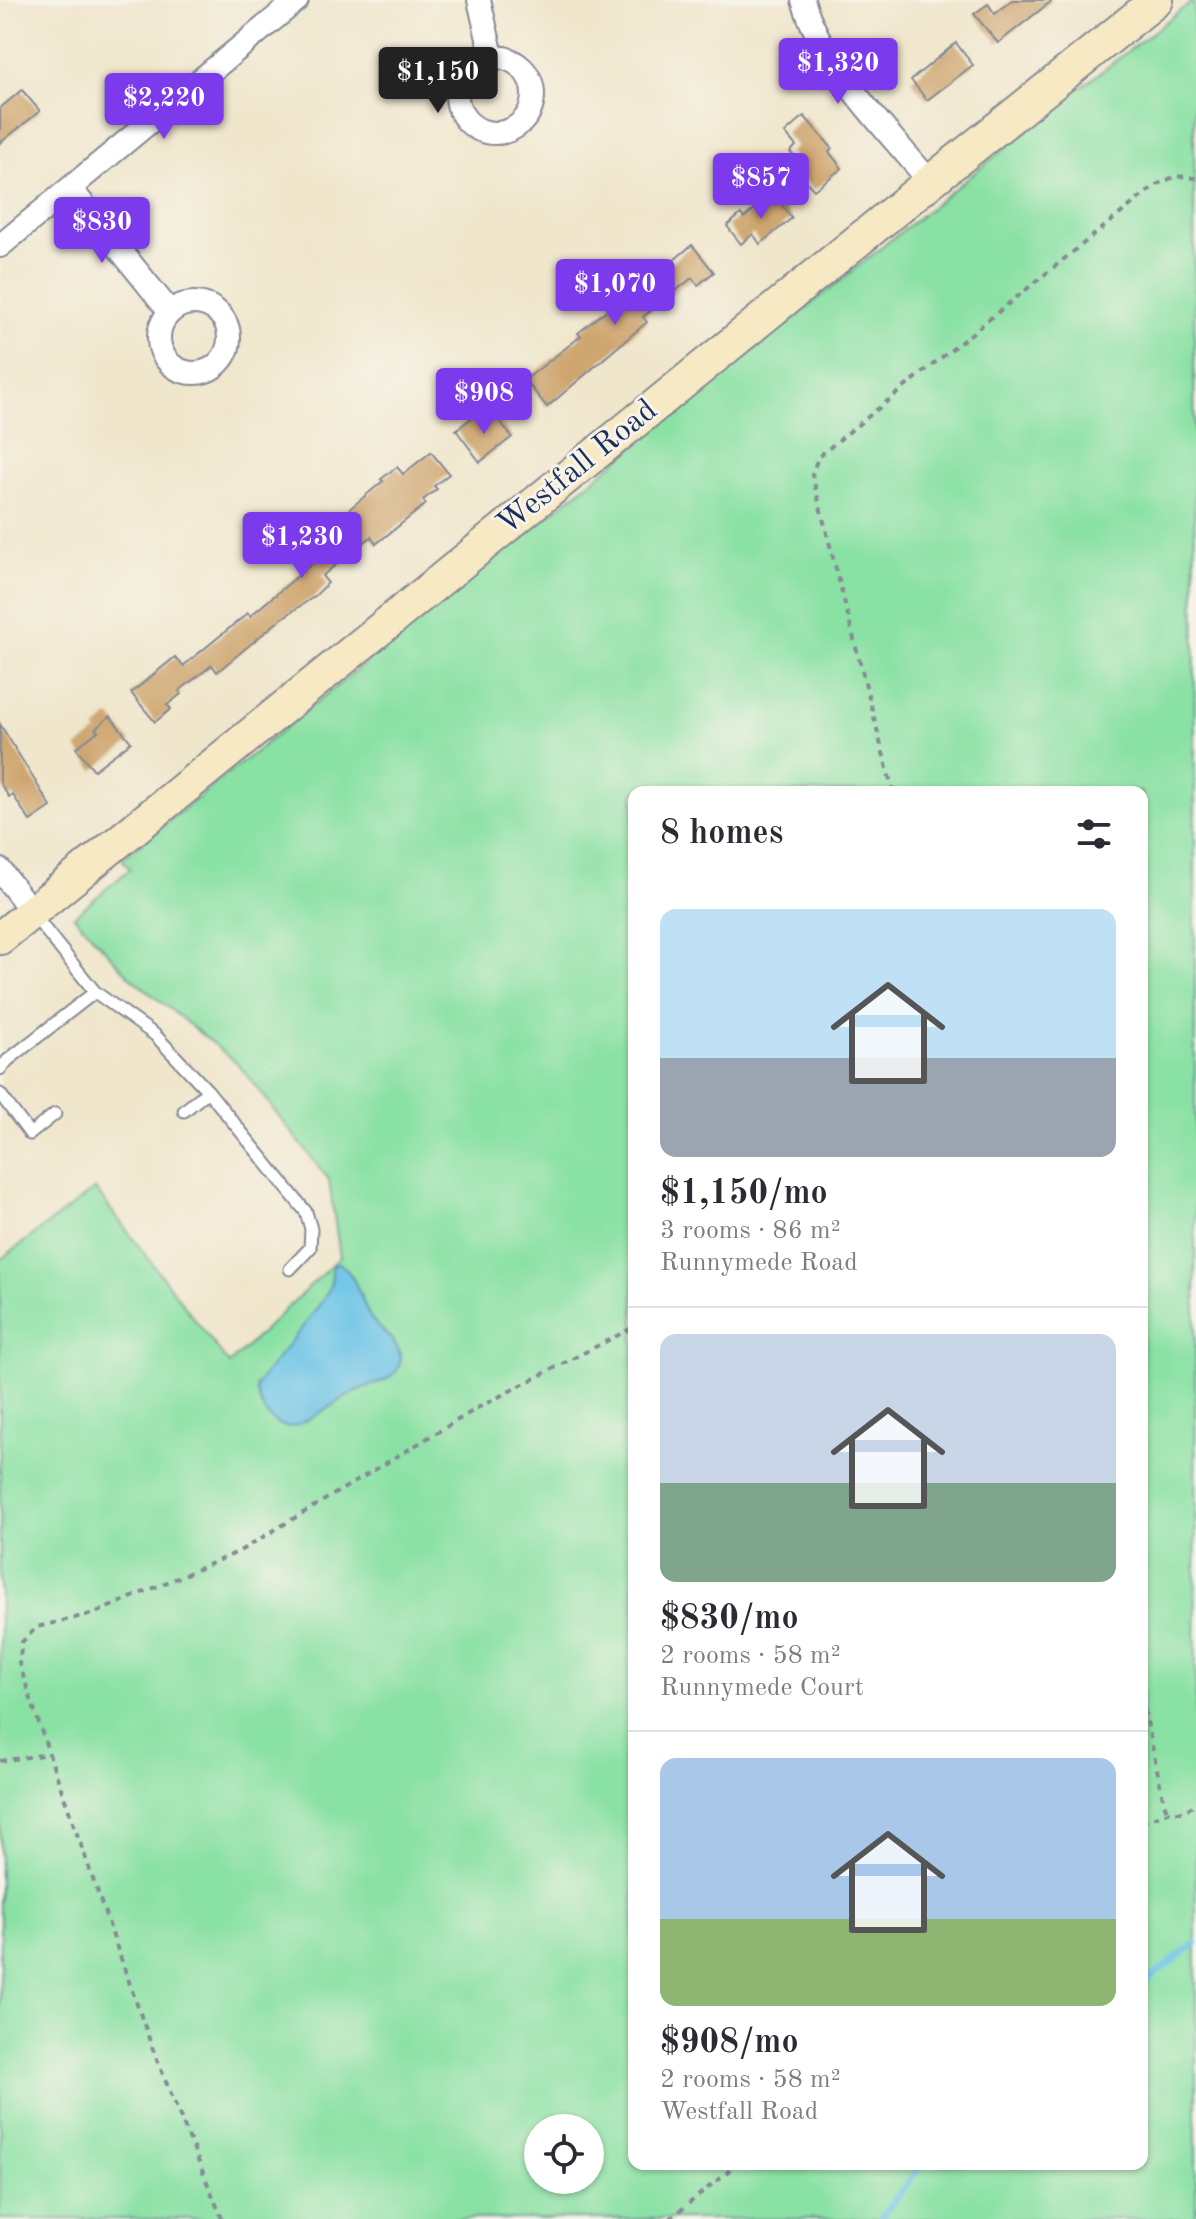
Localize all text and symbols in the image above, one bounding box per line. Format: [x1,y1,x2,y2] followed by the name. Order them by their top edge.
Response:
[773,38,903,106] pin: $1,320
[373,47,503,115] pin: $1,150
[797,51,879,77] text: $1,320
[397,60,479,86] text: $1,150
[99,73,229,141] pin: $2,220
[123,86,205,112] text: $2,220
[714,153,808,221] pin: $857
[731,166,791,192] text: $857
[55,197,149,265] pin: $830
[72,210,132,236] text: $830
[550,259,680,327] pin: $1,070
[574,272,656,298] text: $1,070
[437,368,531,436] pin: $908
[454,381,514,407] text: $908
[492,394,664,542] street label: Westfall Road
[237,512,367,580] pin: $1,230
[261,525,343,551] text: $1,230
[1072,812,1116,856] icon: filters
[660,817,783,851] text: 8 homes
[816,961,960,1105] icon: home
[660,1177,828,1211] text: $1,150/mo
[660,1218,841,1244] text: 3 rooms · 86 m²
[660,1250,858,1276] text: Runnymede Road
[816,1386,960,1530] icon: home
[660,1602,799,1636] text: $830/mo
[660,1643,841,1669] text: 2 rooms · 58 m²
[660,1675,864,1701] text: Runnymede Court
[816,1810,960,1954] icon: home
[660,2026,799,2060] text: $908/mo
[660,2067,841,2093] text: 2 rooms · 58 m²
[660,2099,818,2125] text: Westfall Road
[524,2114,604,2194] map controls
[524,2114,604,2194] button: locate

